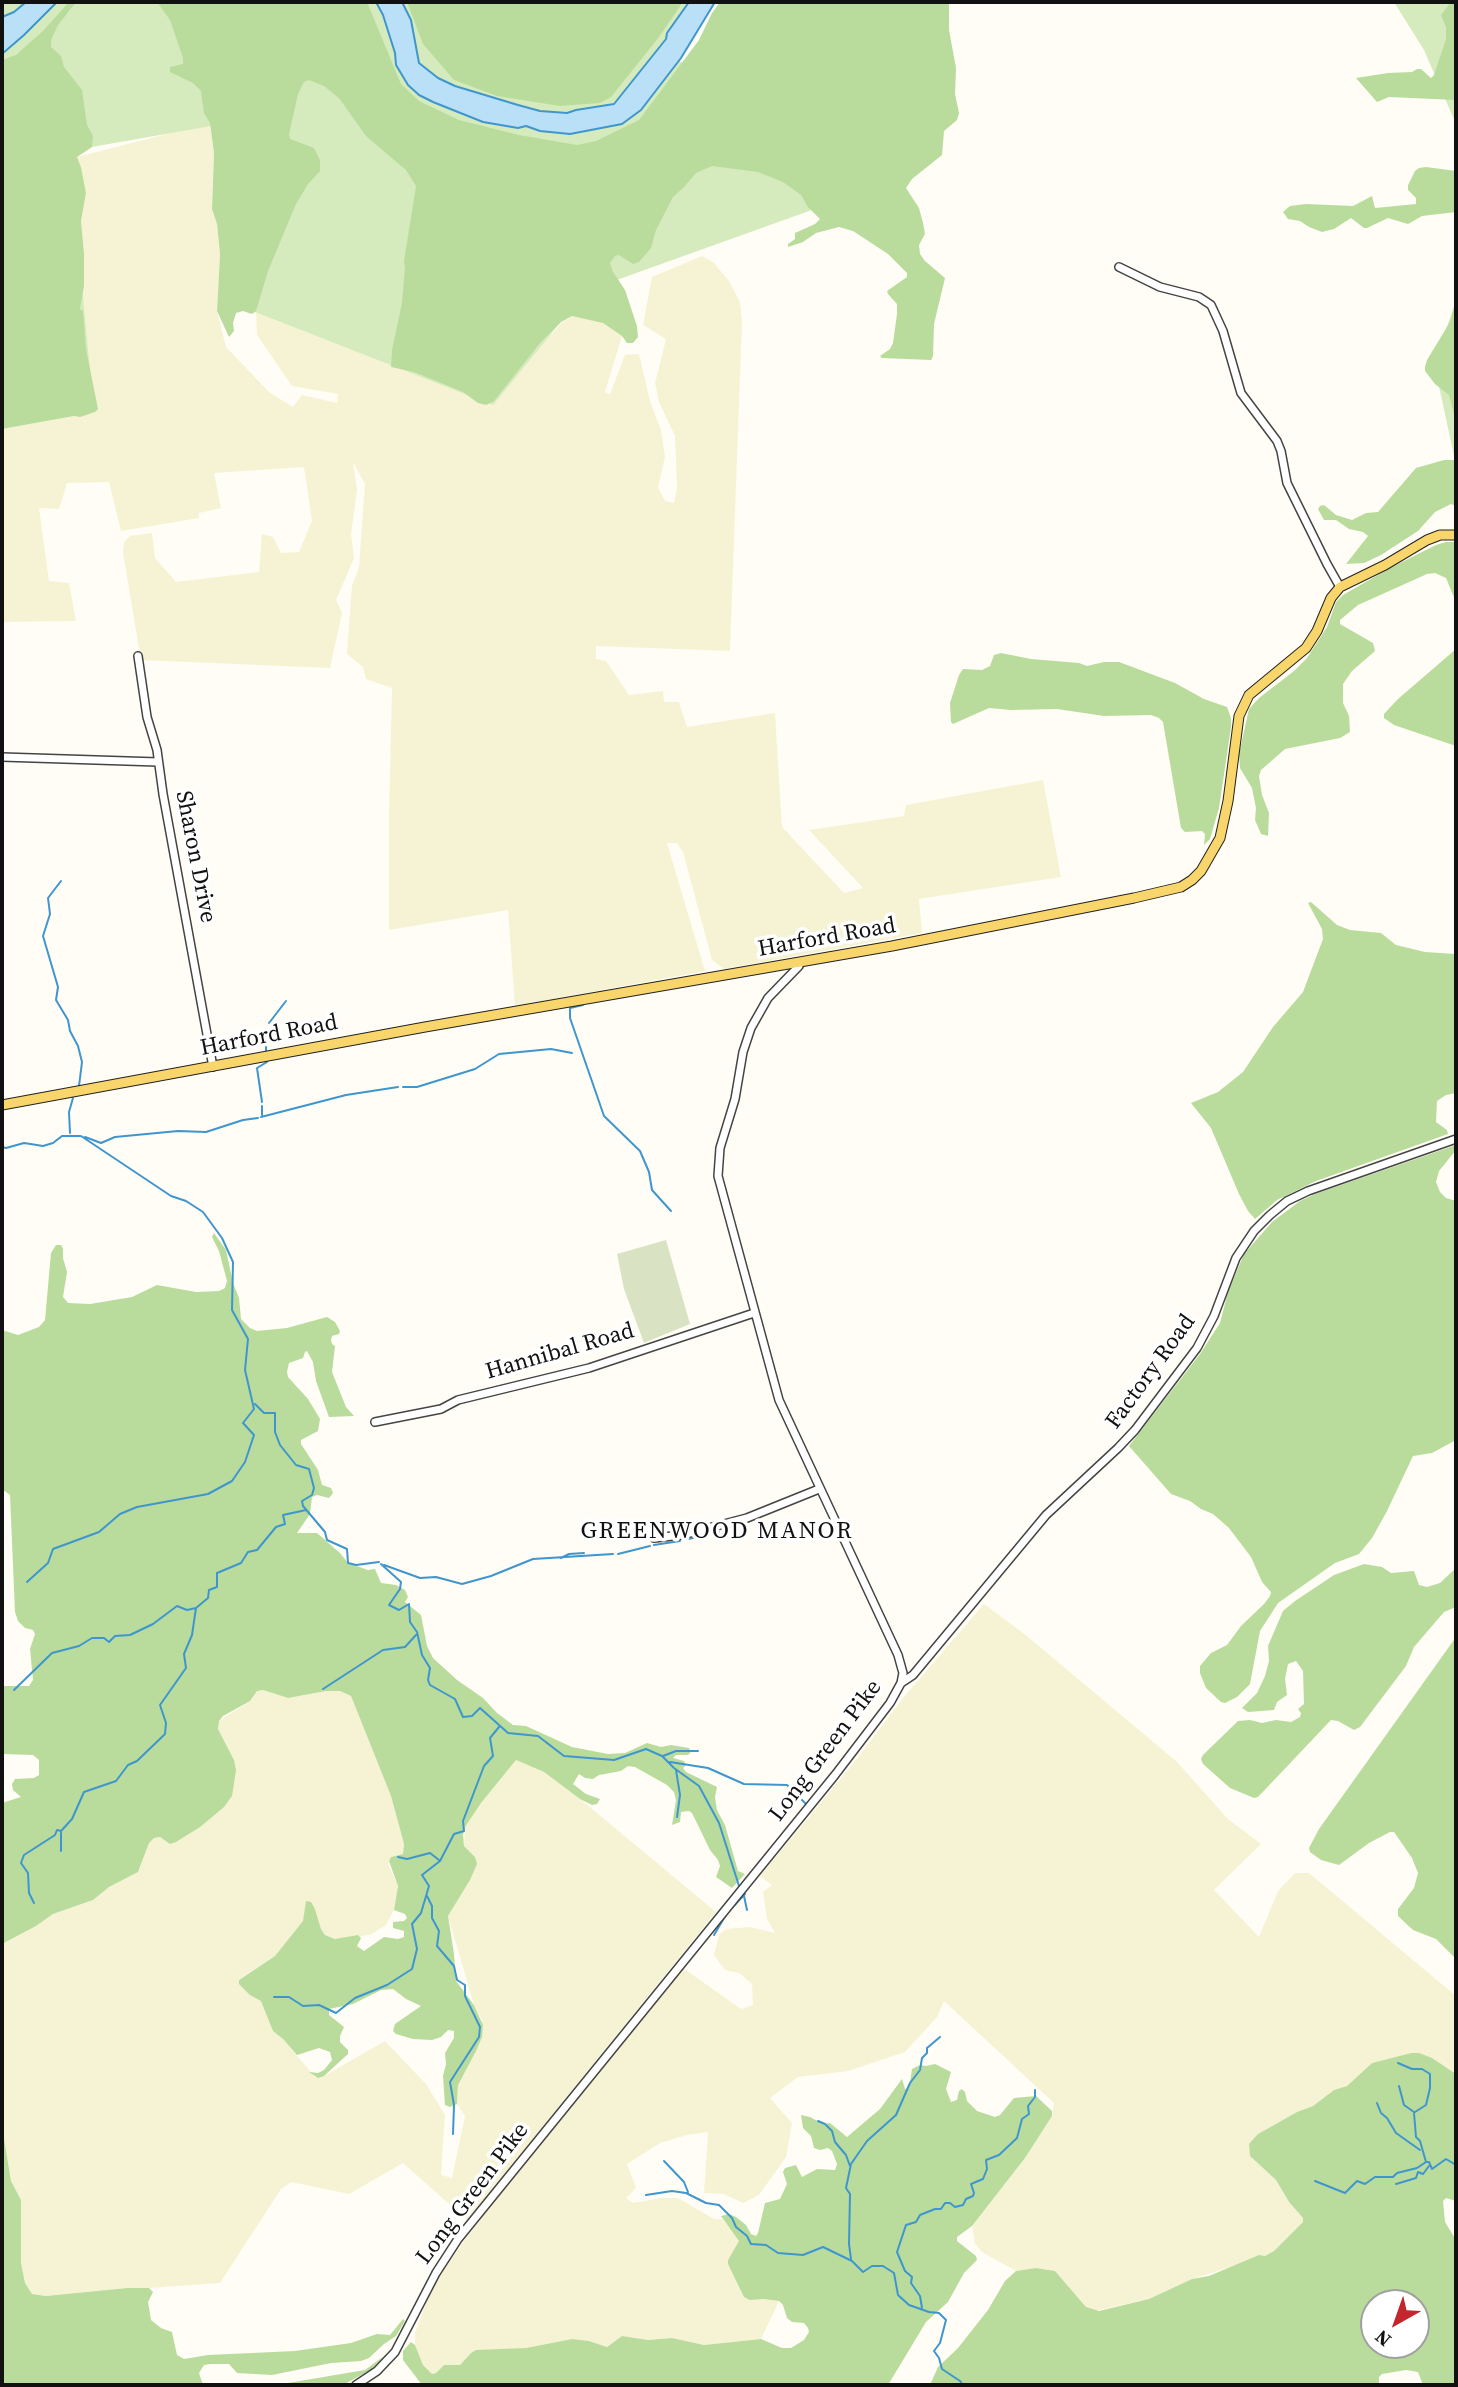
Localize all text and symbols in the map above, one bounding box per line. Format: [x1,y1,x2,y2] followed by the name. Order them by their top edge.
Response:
[169,789,221,925] street label: Sharon Drive
[756,912,898,964] street label: Harford Road
[198,1009,340,1063] street label: Harford Road
[1100,1309,1202,1435] street label: Factory Road
[483,1318,637,1386] street label: Hannibal Road
[582,1518,852,1546] district label: GREENWOOD MANOR
[764,1675,888,1827] street label: Long Green Pike
[411,2118,535,2270] street label: Long Green Pike
[1360,2289,1430,2359] north arrow
[1369,2324,1396,2353] text: N

